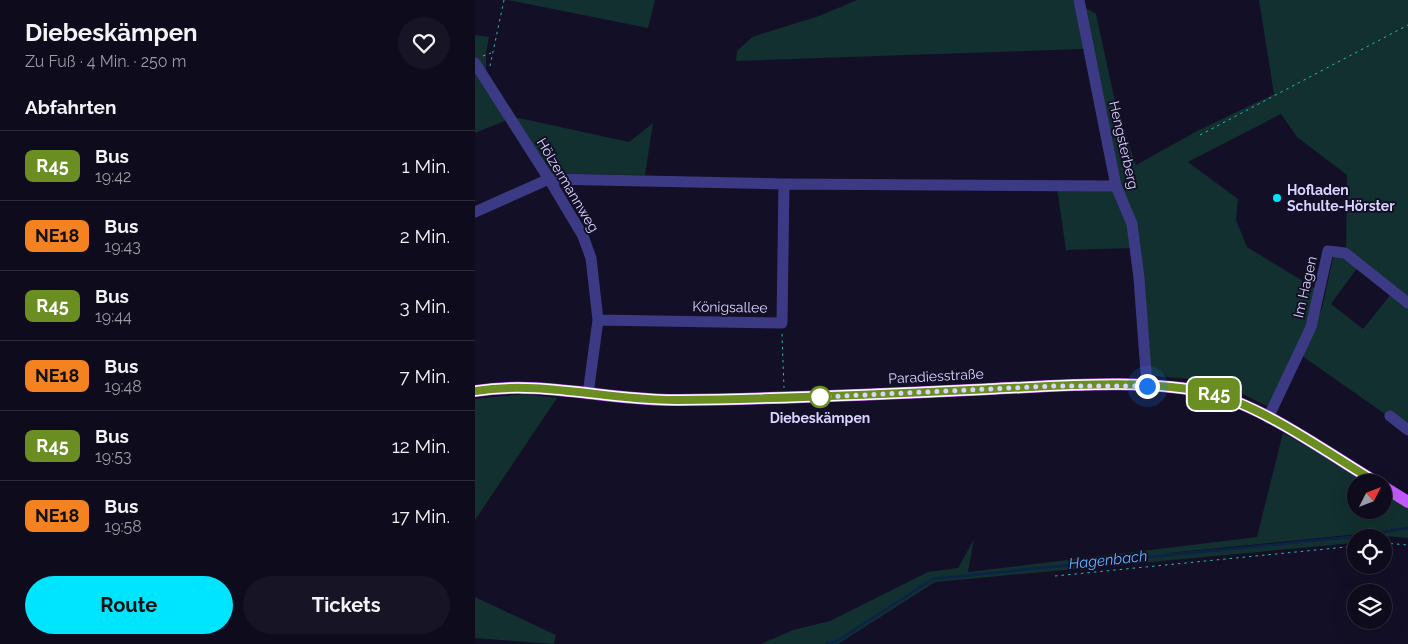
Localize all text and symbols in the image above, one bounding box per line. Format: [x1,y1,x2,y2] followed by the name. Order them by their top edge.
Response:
[398,17,450,69] button: heart
[25,18,198,47] text: Diebeskämpen
[25,52,186,71] text: Zu Fuß · 4 Min. · 250 m
[25,96,116,118] text: Abfahrten
[1106,99,1142,191] street label: Hengsterberg
[534,135,602,235] street label: Hölzermannweg
[95,145,129,167] text: Bus
[36,155,69,176] text: R45
[402,155,450,177] text: 1 Min.
[95,167,131,186] text: 19:42
[1287,182,1395,214] place label: Hofladen Schulte-Hörster
[1271,192,1283,204] marker: Hofladen Schulte-Hörster
[104,215,138,237] text: Bus
[35,225,79,246] text: NE18
[400,225,450,247] text: 2 Min.
[104,237,141,256] text: 19:43
[1290,255,1320,319] street label: Im Hagen
[95,285,129,307] text: Bus
[36,295,69,316] text: R45
[400,295,450,317] text: 3 Min.
[692,298,768,316] street label: Königsallee
[95,307,132,326] text: 19:44
[104,355,138,377] text: Bus
[35,365,79,386] text: NE18
[400,365,450,387] text: 7 Min.
[888,366,984,386] street label: Paradiesstraße
[1135,374,1160,399] your location
[104,377,142,396] text: 19:48
[1185,378,1243,410] line badge: R45
[1198,383,1230,404] text: R45
[809,386,831,408] marker: Diebeskämpen
[770,410,870,426] place label: Diebeskämpen
[95,425,129,447] text: Bus
[36,435,69,456] text: R45
[392,435,450,457] text: 12 Min.
[95,447,132,466] text: 19:53
[1347,474,1393,519] north arrow
[1347,474,1392,629] map controls
[104,495,138,517] text: Bus
[35,505,79,526] text: NE18
[391,505,450,527] text: 17 Min.
[104,517,142,536] text: 19:58
[1347,529,1392,574] button: locate
[1068,547,1148,573] water label: Hagenbach
[25,576,233,634] button: Route
[243,576,450,634] button: Tickets
[1347,584,1392,629] button: layers

